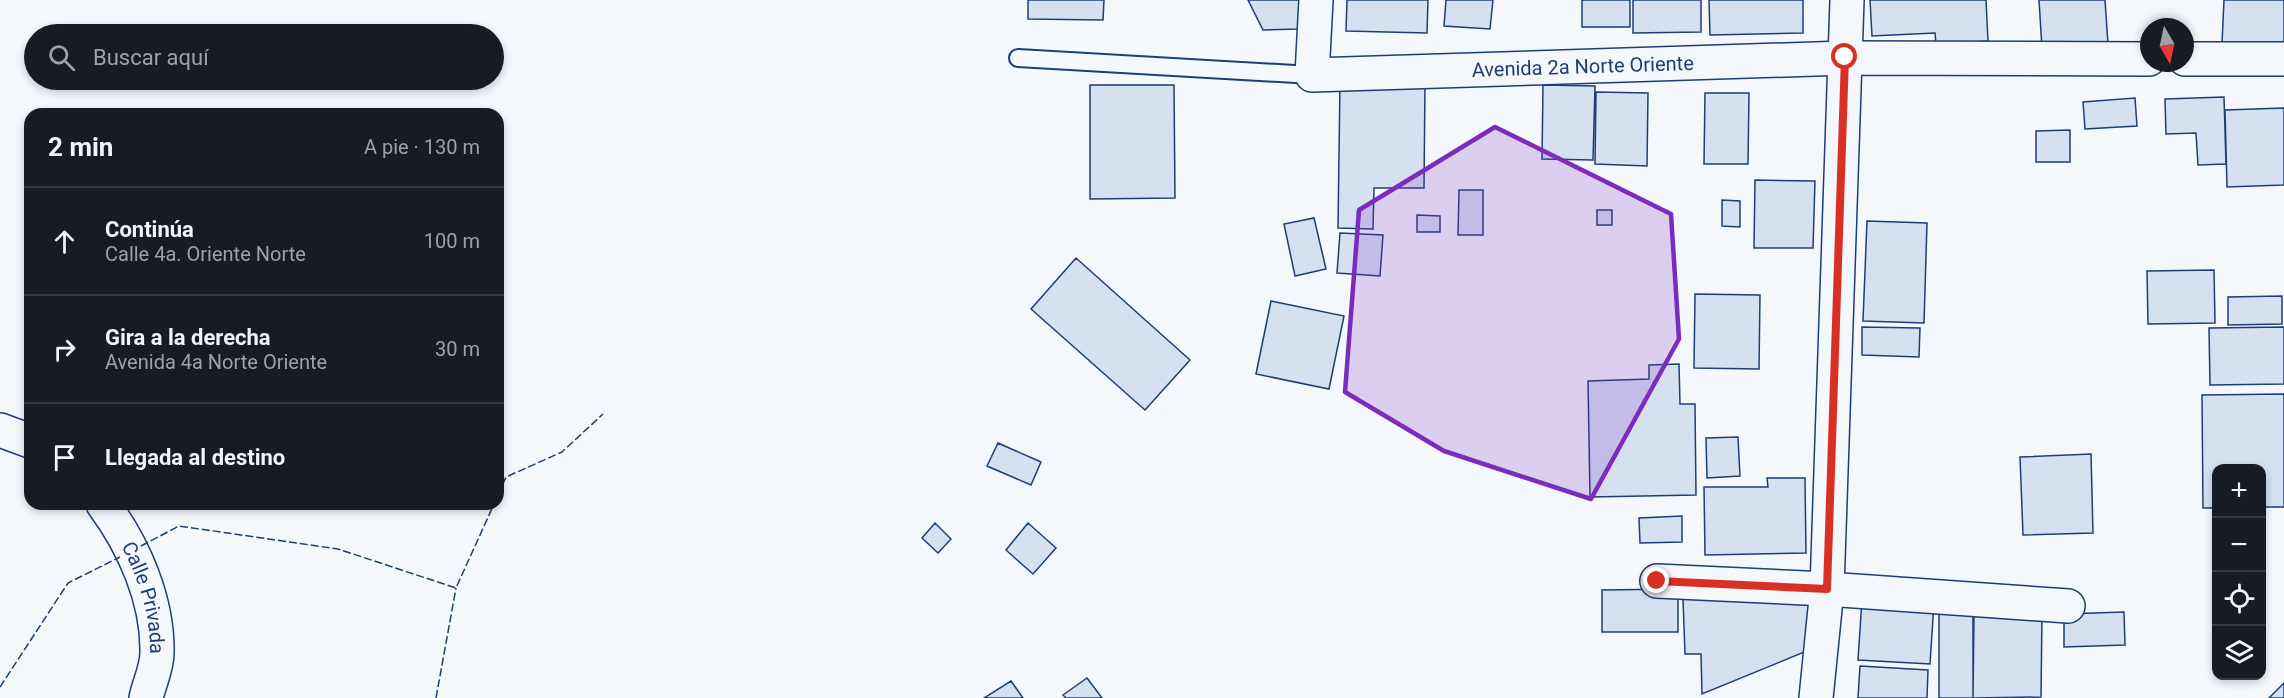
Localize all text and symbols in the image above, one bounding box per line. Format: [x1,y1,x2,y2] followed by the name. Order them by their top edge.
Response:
[2140,18,2194,72] north arrow
[24,24,504,90] search box
[45,41,78,74] icon: search
[1831,43,1857,69] route start
[93,45,209,70] text: Buscar aquí
[1471,51,1694,82] street label: Avenida 2a Norte Oriente
[48,132,113,162] text: 2 min
[364,135,480,159] text: A pie · 130 m
[105,217,194,242] text: Continúa
[48,225,81,258] icon: ahead
[424,229,480,253] text: 100 m
[105,242,306,266] text: Calle 4a. Oriente Norte
[105,325,271,350] text: Gira a la derecha
[48,333,81,366] icon: right
[435,337,480,361] text: 30 m
[105,350,327,374] text: Avenida 4a Norte Oriente
[48,441,81,474] icon: arrive
[105,445,285,470] text: Llegada al destino
[2212,464,2266,680] map controls
[2212,464,2266,518] button: +
[2212,518,2266,572] button: −
[117,537,169,654] street label: Calle Privada
[1643,567,1669,593] route end
[2212,572,2266,626] button: locate
[2212,626,2266,680] button: layers

